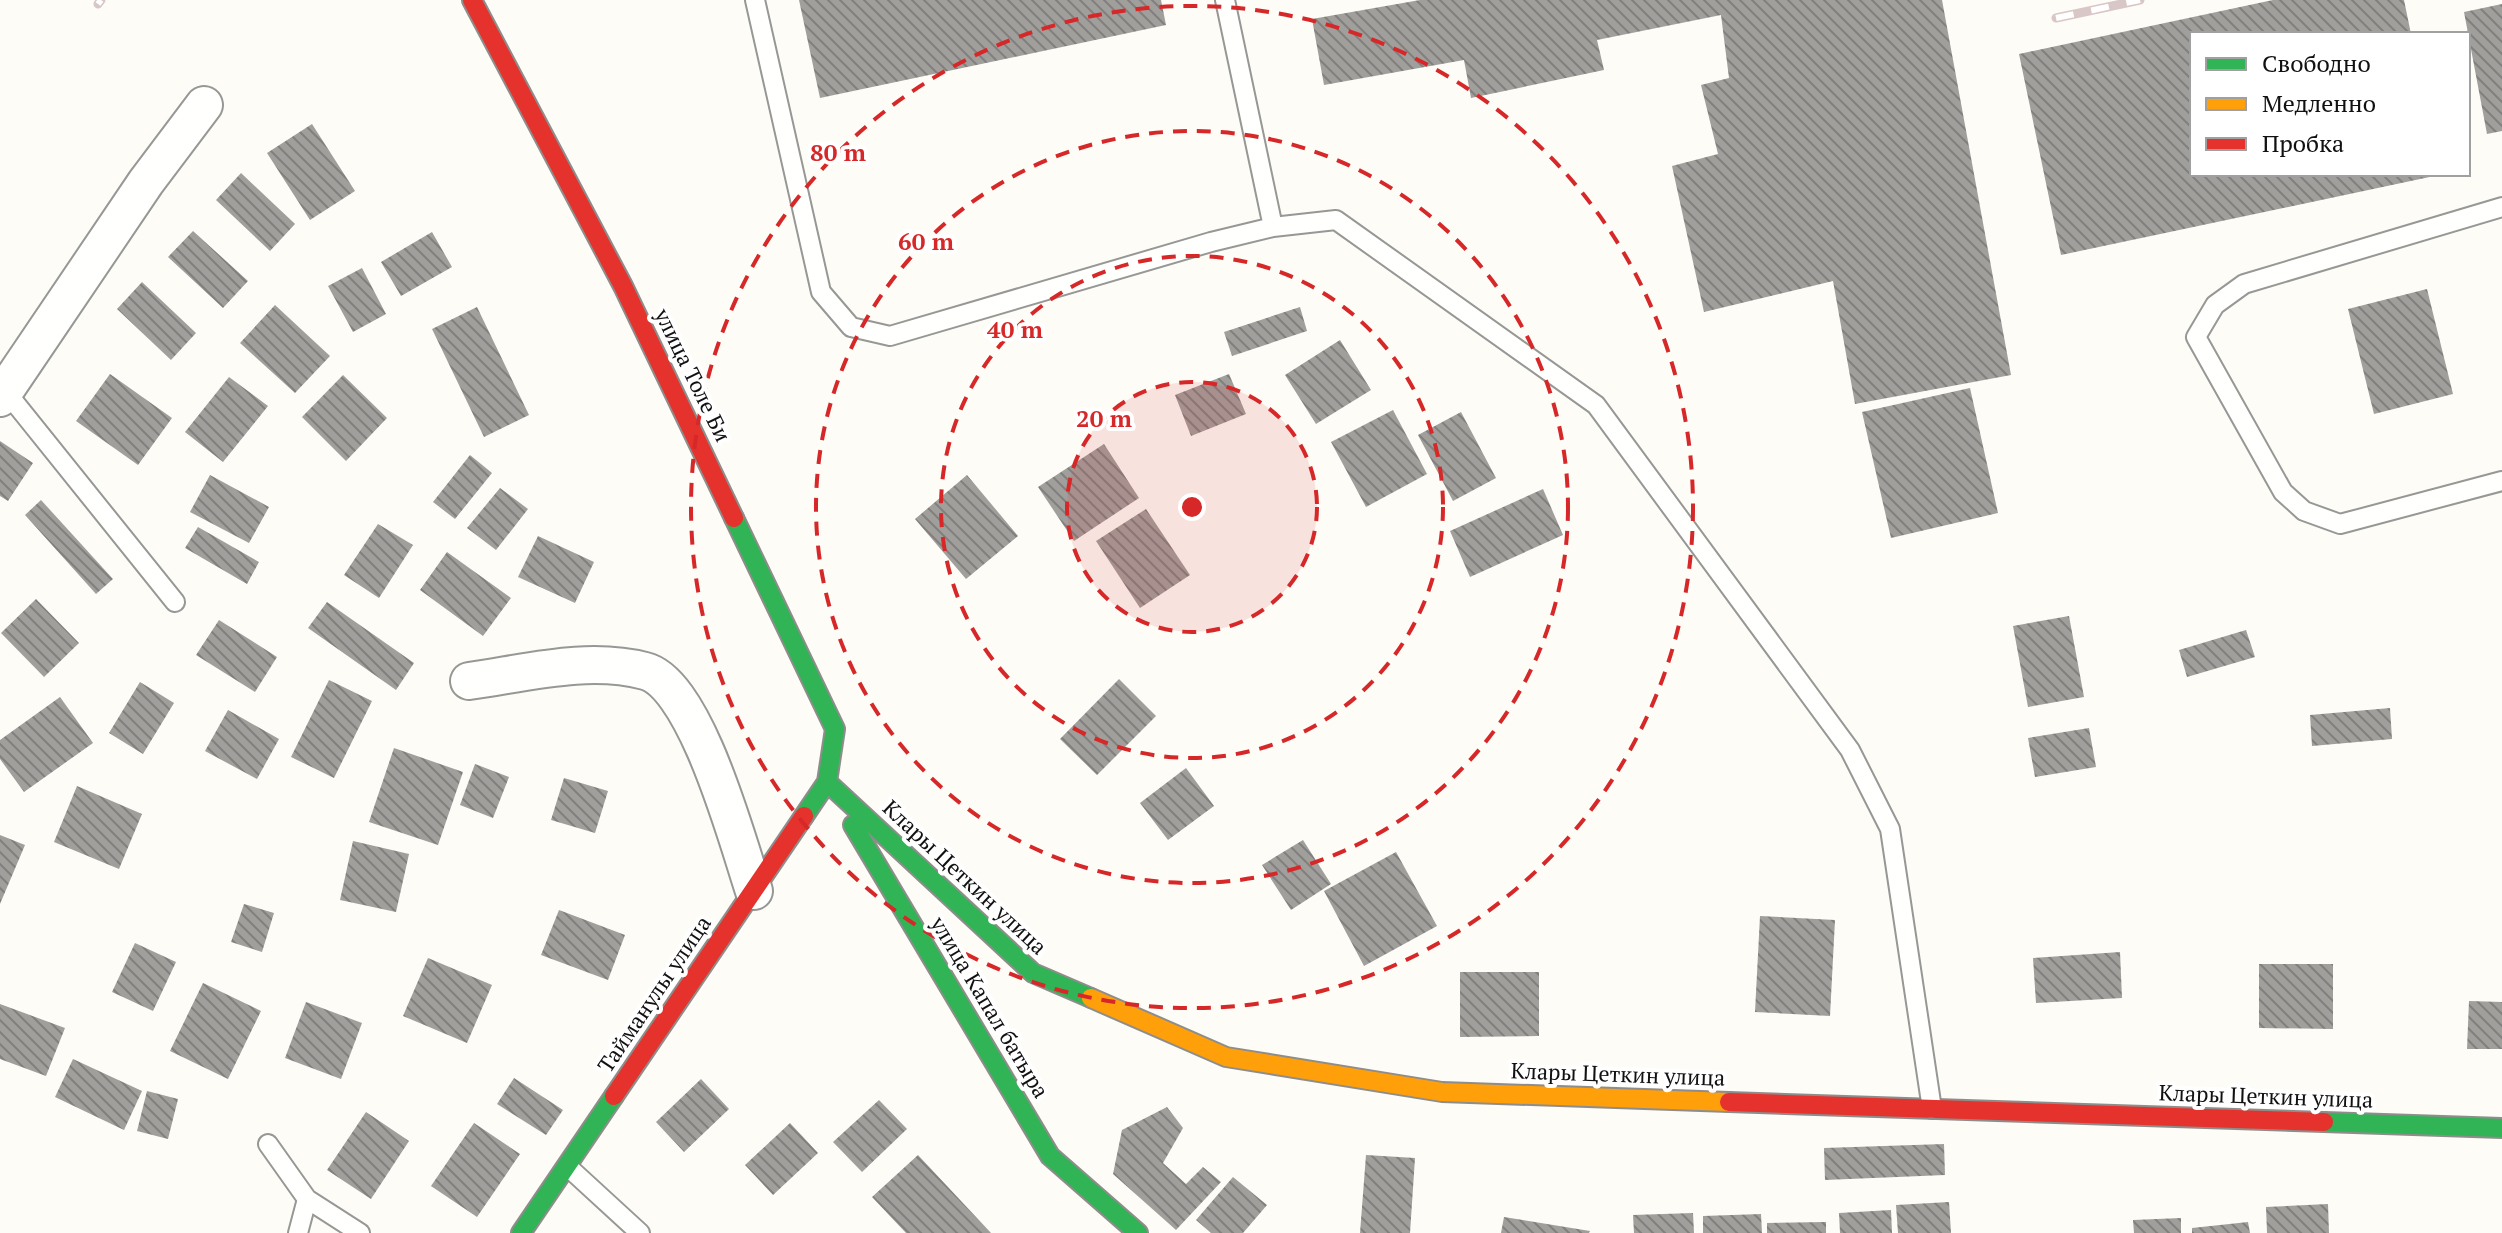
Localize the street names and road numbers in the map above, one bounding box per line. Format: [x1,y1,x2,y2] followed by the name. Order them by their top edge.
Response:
[648,302,738,446] street label: улица Толе Би
[877,793,1054,960] street label: Клары Цеткин улица
[590,910,717,1078] street label: Тайманулы улица
[924,910,1056,1103] street label: улица Капал батыра
[1510,1055,1726,1092] street label: Клары Цеткин улица
[2158,1077,2374,1114] street label: Клары Цеткин улица

